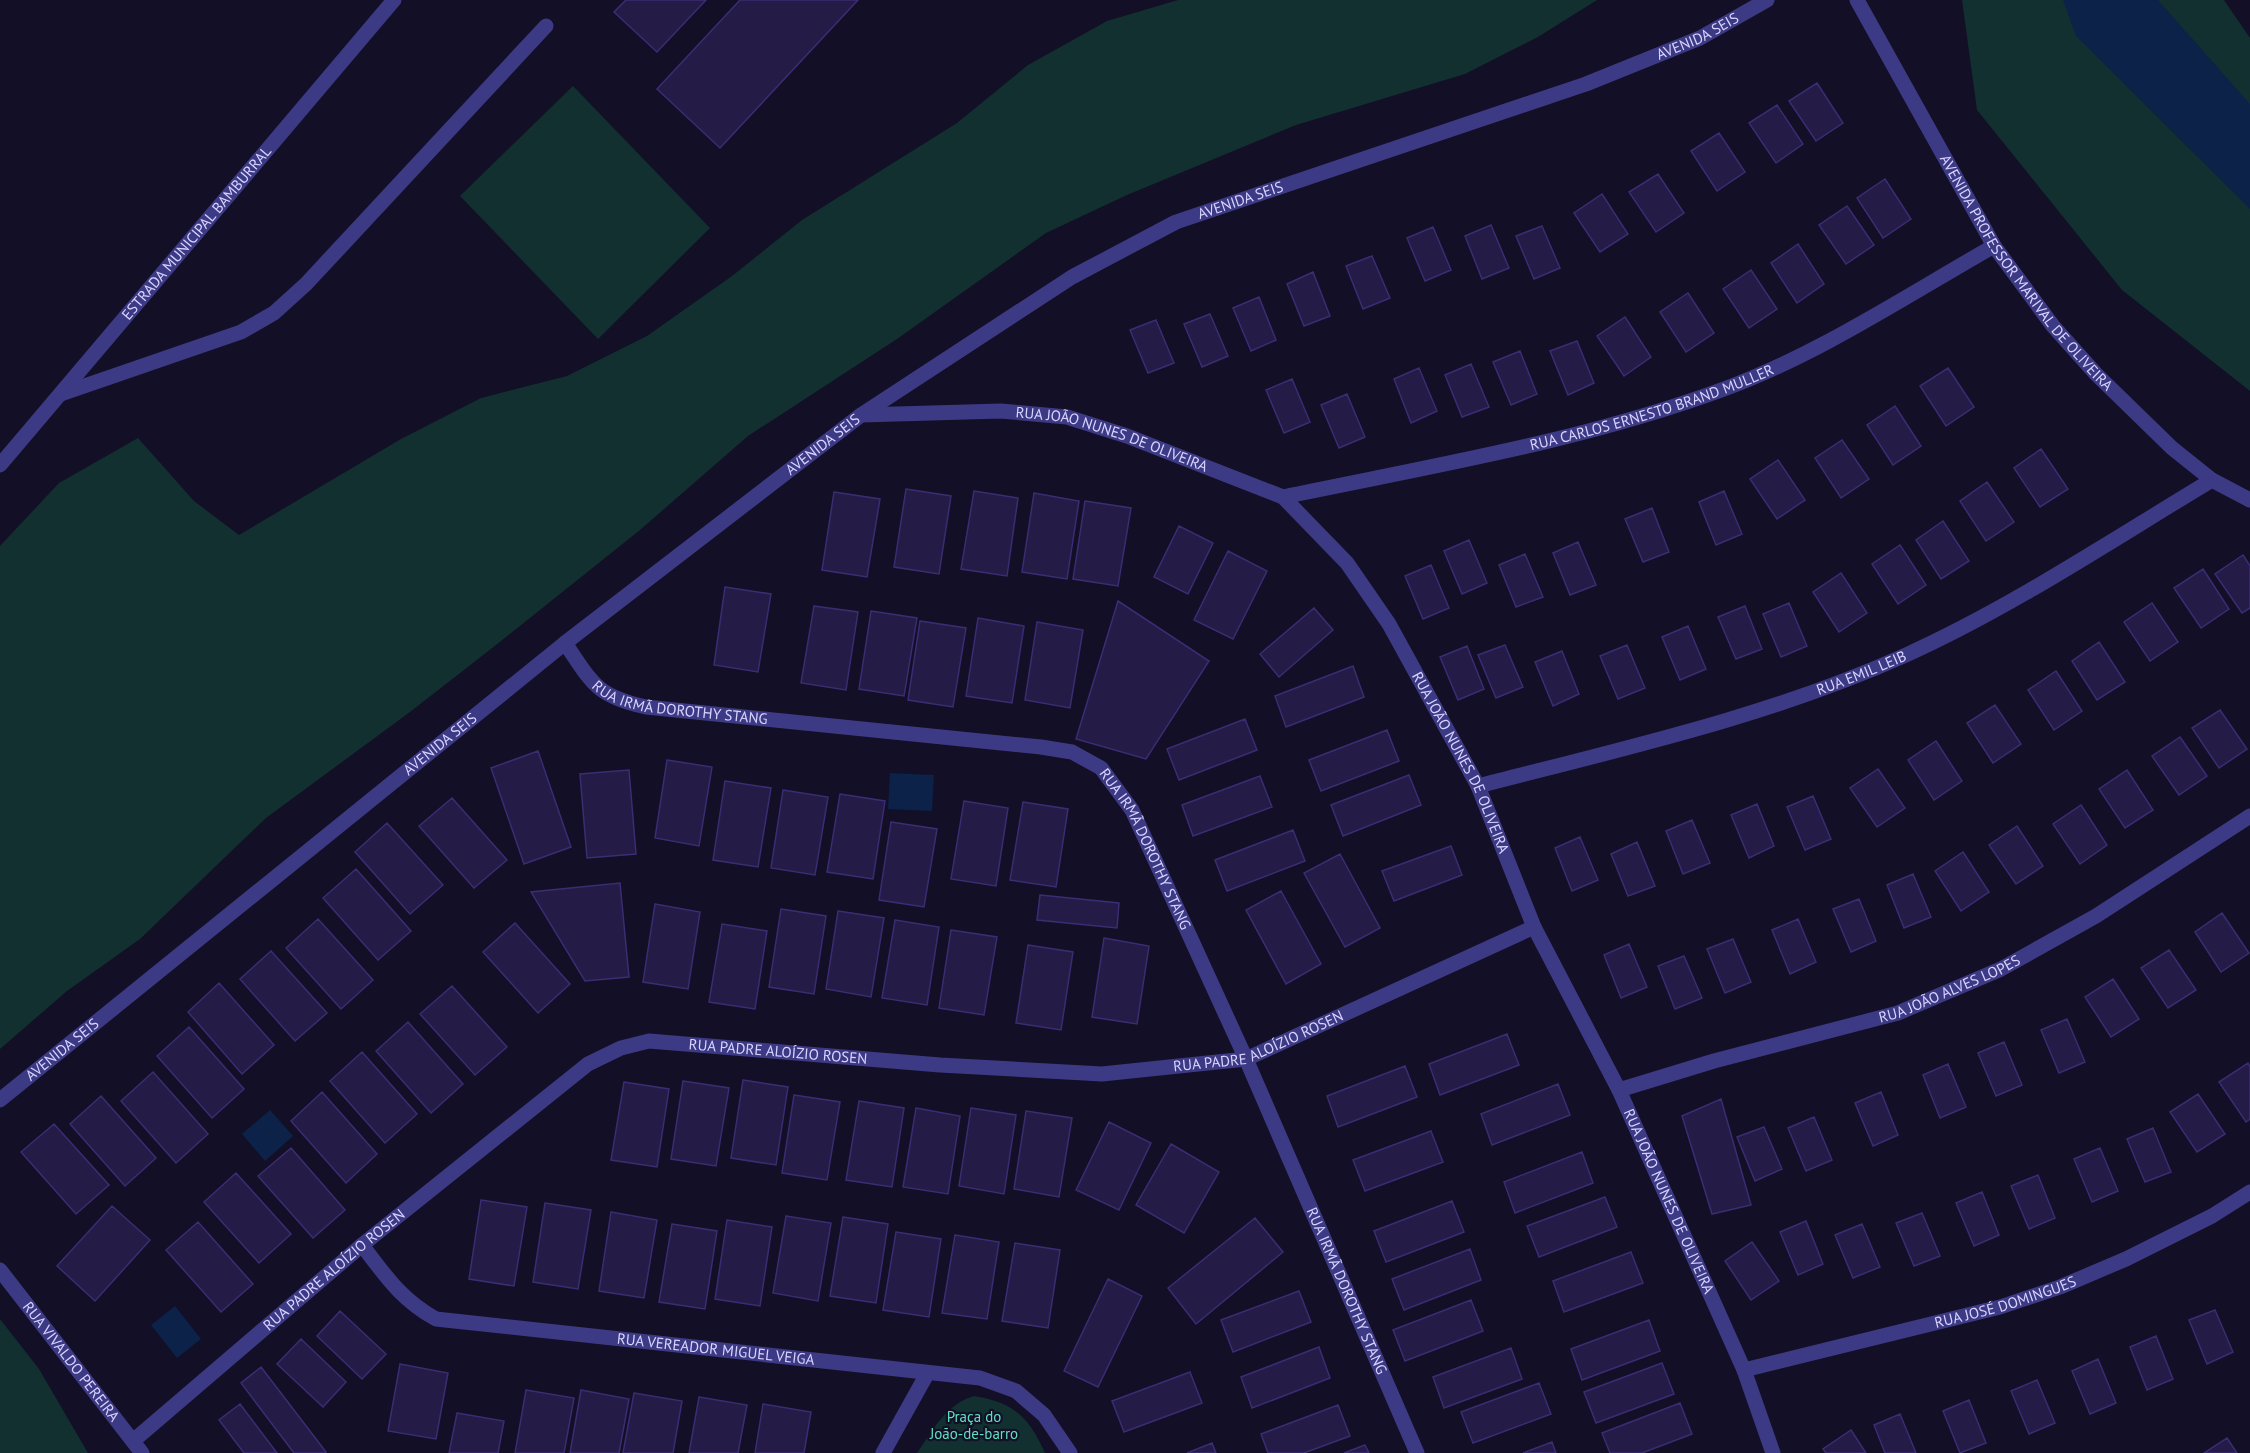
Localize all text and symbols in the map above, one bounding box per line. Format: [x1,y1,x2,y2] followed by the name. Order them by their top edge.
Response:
[1653,8,1742,64] street label: AVENIDA SEIS
[117,142,275,323] street label: ESTRADA MUNICIPAL BAMBURRAL
[1936,151,2118,395] street label: AVENIDA PROFESSOR MARIVAL DE OLIVEIRA
[1195,177,1286,223] street label: AVENIDA SEIS
[1528,360,1777,454] street label: RUA CARLOS ERNESTO BRAND MULLER
[1015,402,1211,476] street label: RUA JOÃO NUNES DE OLIVEIRA
[781,409,864,479] street label: AVENIDA SEIS
[1814,646,1909,699] street label: RUA EMIL LEIB
[1408,668,1514,856] street label: RUA JOÃO NUNES DE OLIVEIRA
[588,676,769,728] street label: RUA IRMÃ DOROTHY STANG
[399,708,480,779] street label: AVENIDA SEIS
[1095,764,1195,933] street label: RUA IRMÃ DOROTHY STANG
[1876,950,2023,1027] street label: RUA JOÃO ALVES LOPES
[1172,1006,1346,1076] street label: RUA PADRE ALOÍZIO ROSEN
[21,1014,103,1085] street label: AVENIDA SEIS
[688,1034,868,1068] street label: RUA PADRE ALOÍZIO ROSEN
[1620,1106,1719,1297] street label: RUA JOÃO NUNES DE OLIVEIRA
[1303,1204,1392,1377] street label: RUA IRMÃ DOROTHY STANG
[259,1205,408,1334] street label: RUA PADRE ALOÍZIO ROSEN
[1932,1271,2079,1332] street label: RUA JOSÉ DOMINGUES
[19,1297,124,1425] street label: RUA VIVALDO PEREIRA
[616,1329,816,1369] street label: RUA VEREADOR MIGUEL VEIGA
[929,1407,1018,1443] park label: Praça do João-de-barro

